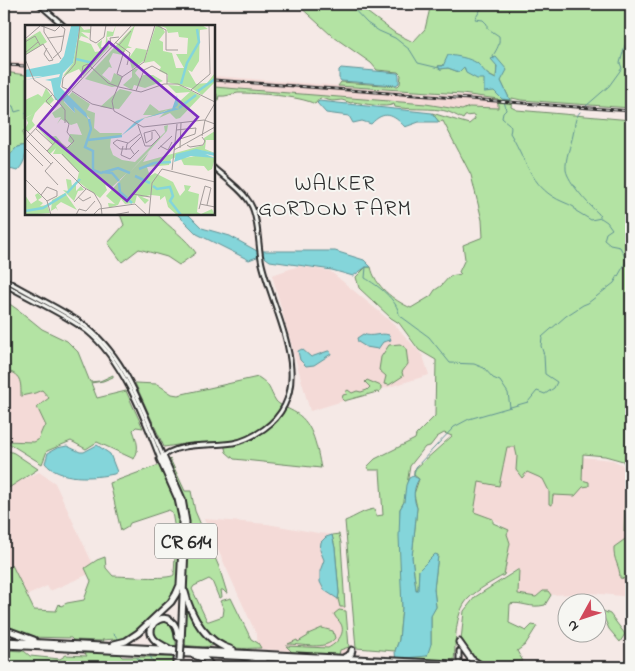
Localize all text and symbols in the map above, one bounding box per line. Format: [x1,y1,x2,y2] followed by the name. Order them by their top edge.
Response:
[25,25,215,215] inset map
[258,169,412,226] district label: WALKER GORDON FARM
[155,524,217,558] road number: CR 614
[558,594,608,644] north arrow
[562,615,584,636] text: N

